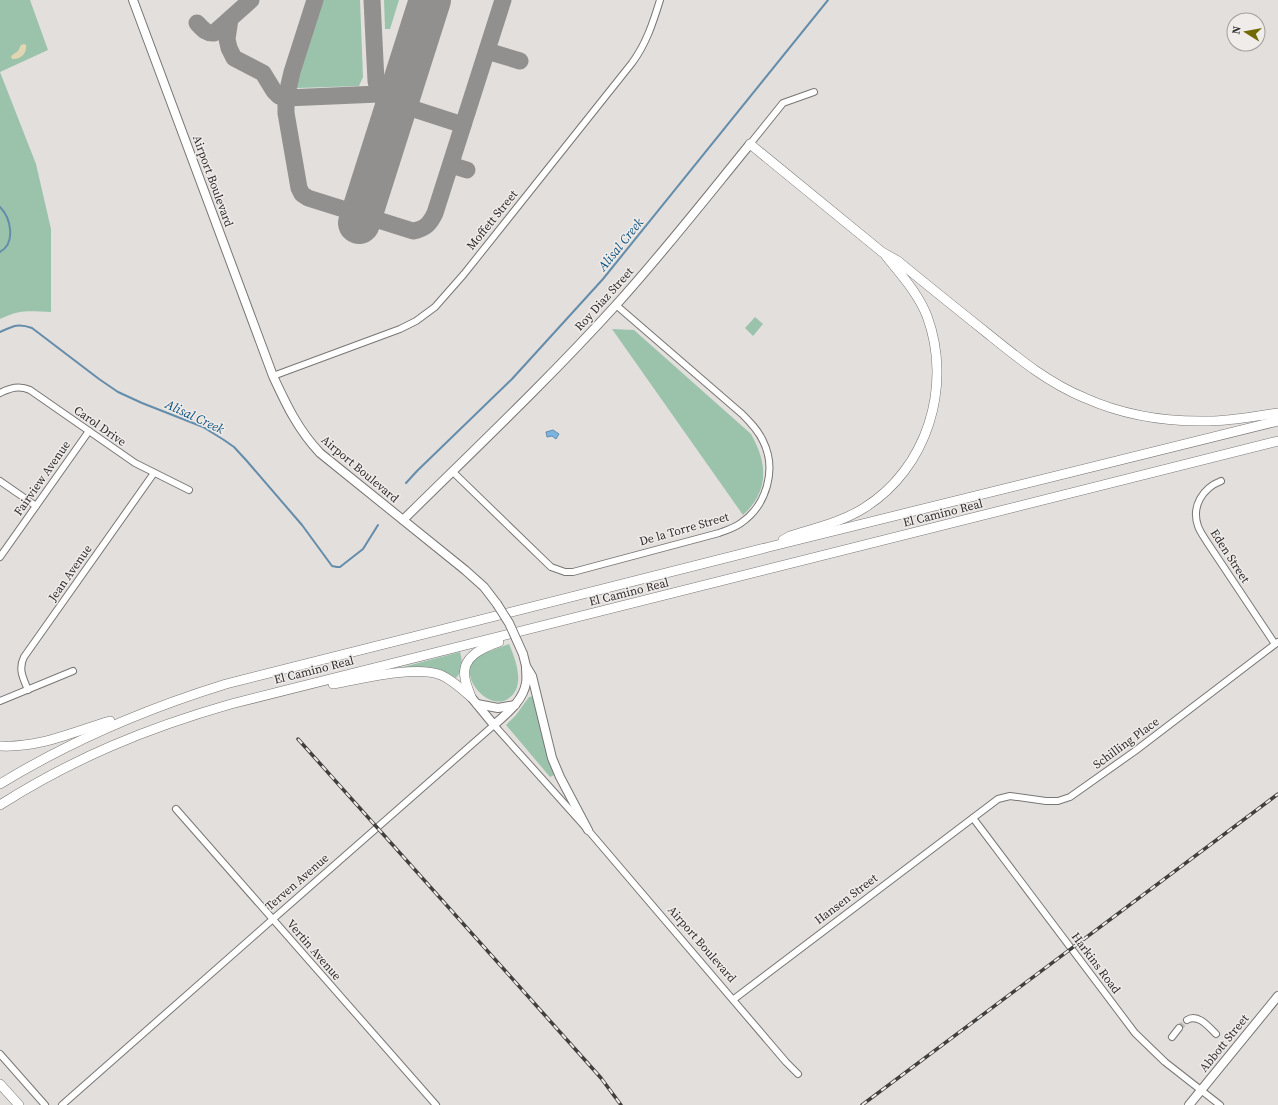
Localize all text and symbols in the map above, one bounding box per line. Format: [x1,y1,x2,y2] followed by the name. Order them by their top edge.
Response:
[1226,12,1266,52] north arrow
[1229,25,1245,36] text: N
[189,133,237,229] street label: Airport Boulevard
[463,187,521,253] street label: Moffett Street
[593,214,647,275] water label: Alisal Creek
[571,264,637,334] street label: Roy Diaz Street
[162,395,228,438] water label: Alisal Creek
[71,402,129,450] street label: Carol Drive
[318,432,402,506] street label: Airport Boulevard
[10,437,74,519] street label: Fairview Avenue
[901,495,985,531] street label: El Camino Real
[637,509,731,549] street label: De la Torre Street
[1207,526,1253,586] street label: Eden Street
[44,541,95,605] street label: Jean Avenue
[587,574,671,610] street label: El Camino Real
[272,652,356,688] street label: El Camino Real
[1090,714,1162,772] street label: Schilling Place
[262,850,332,914] street label: Terven Avenue
[811,870,881,928] street label: Hansen Street
[664,902,740,986] street label: Airport Boulevard
[283,916,345,984] street label: Vertin Avenue
[1068,929,1124,997] street label: Harkins Road
[1196,1011,1252,1075] street label: Abbott Street

